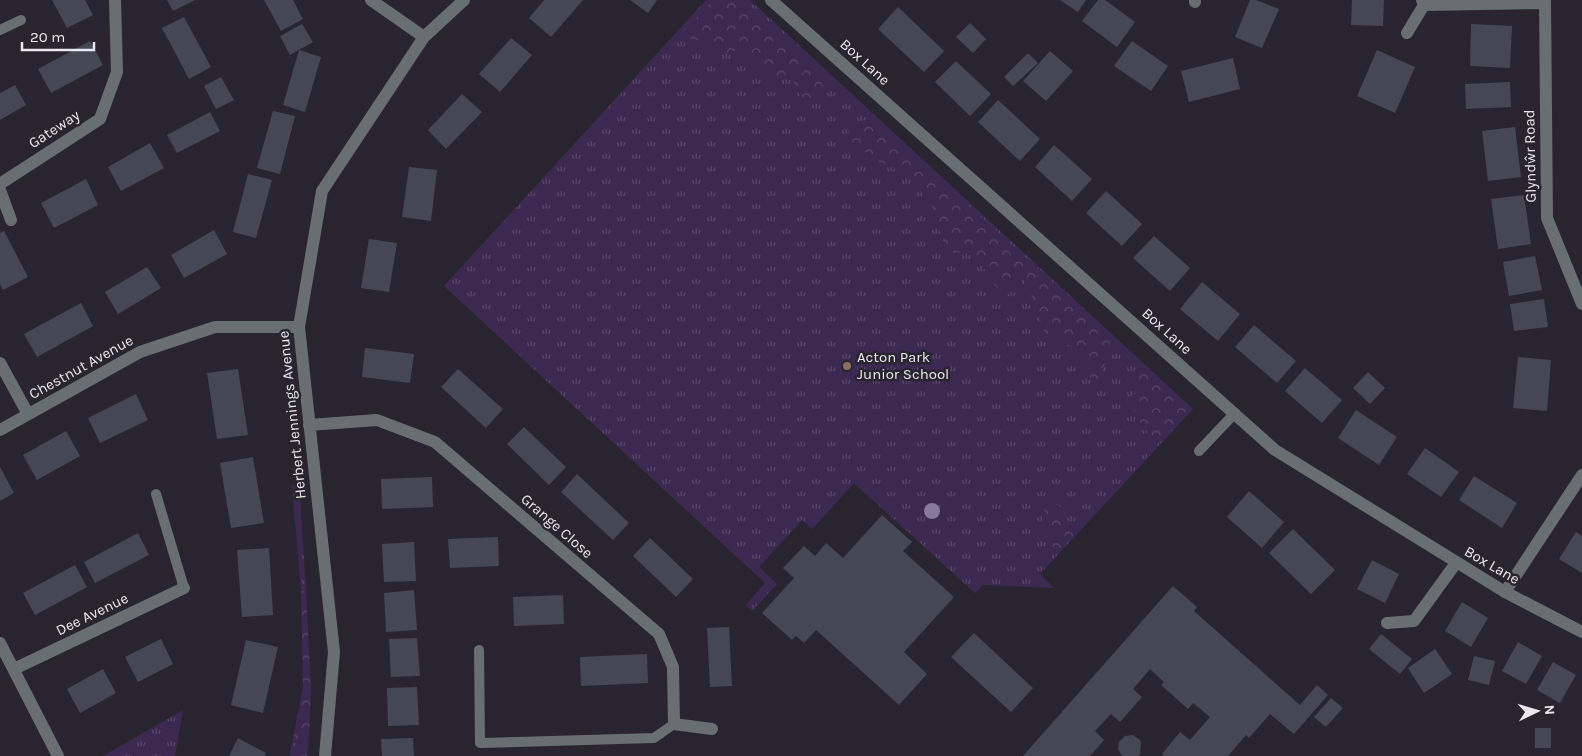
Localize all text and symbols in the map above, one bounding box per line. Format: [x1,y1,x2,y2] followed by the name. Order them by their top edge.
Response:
[22,20,95,52] scale bar
[30,28,65,46] text: 20 m
[836,35,894,89] street label: Box Lane
[25,106,83,152] street label: Gateway
[1520,109,1540,203] street label: Glyndŵr Road
[1138,304,1196,358] street label: Box Lane
[274,330,310,500] street label: Herbert Jennings Avenue
[26,331,136,403] street label: Chestnut Avenue
[857,348,949,383] place label: Acton Park Junior School
[841,360,853,372] marker: Acton Park Junior School
[517,490,597,562] street label: Grange Close
[1461,542,1523,588] street label: Box Lane
[53,589,131,639] street label: Dee Avenue
[1512,686,1562,736] north arrow
[1541,704,1558,716] text: N

